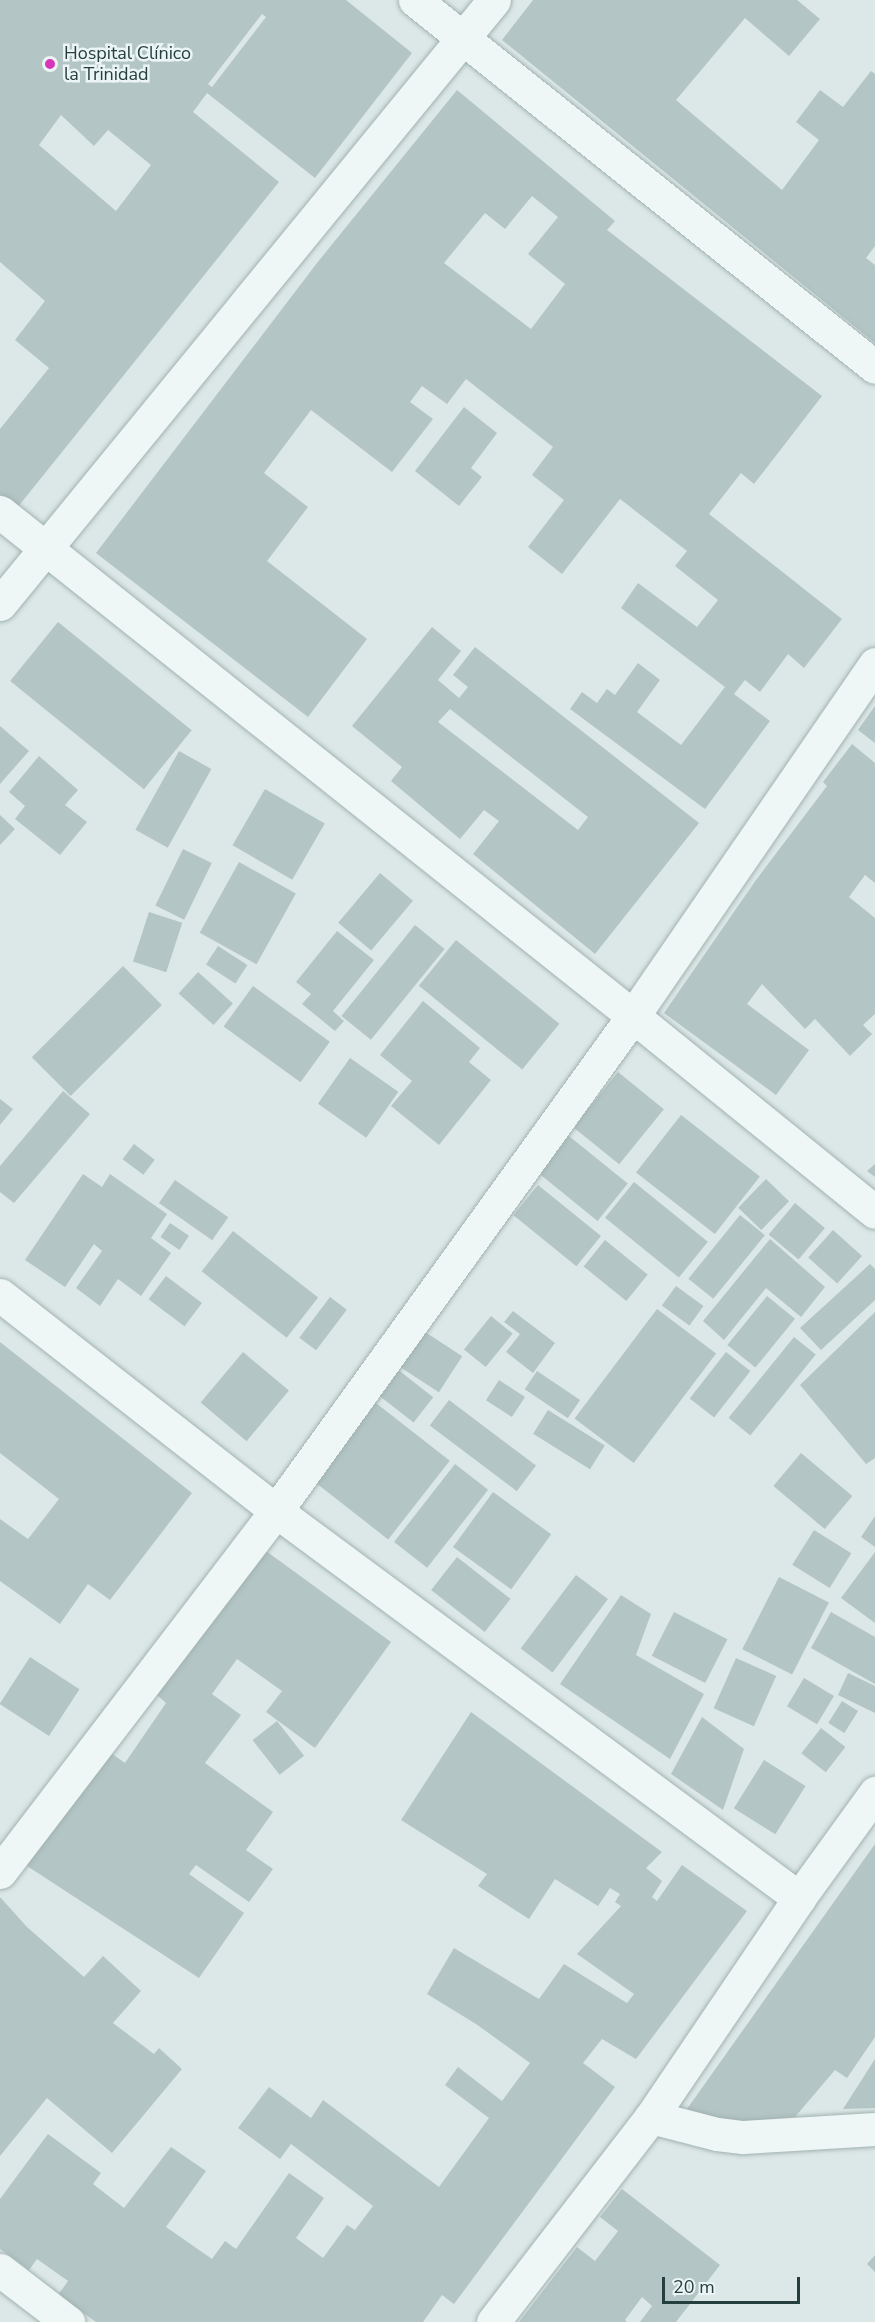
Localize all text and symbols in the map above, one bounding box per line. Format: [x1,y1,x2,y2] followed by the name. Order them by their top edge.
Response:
[64,43,191,86] place label: Hospital Clínico la Trinidad
[41,55,59,73] marker: Hospital Clínico la Trinidad
[665,2265,803,2303] scale bar
[673,2275,715,2299] text: 20 m

